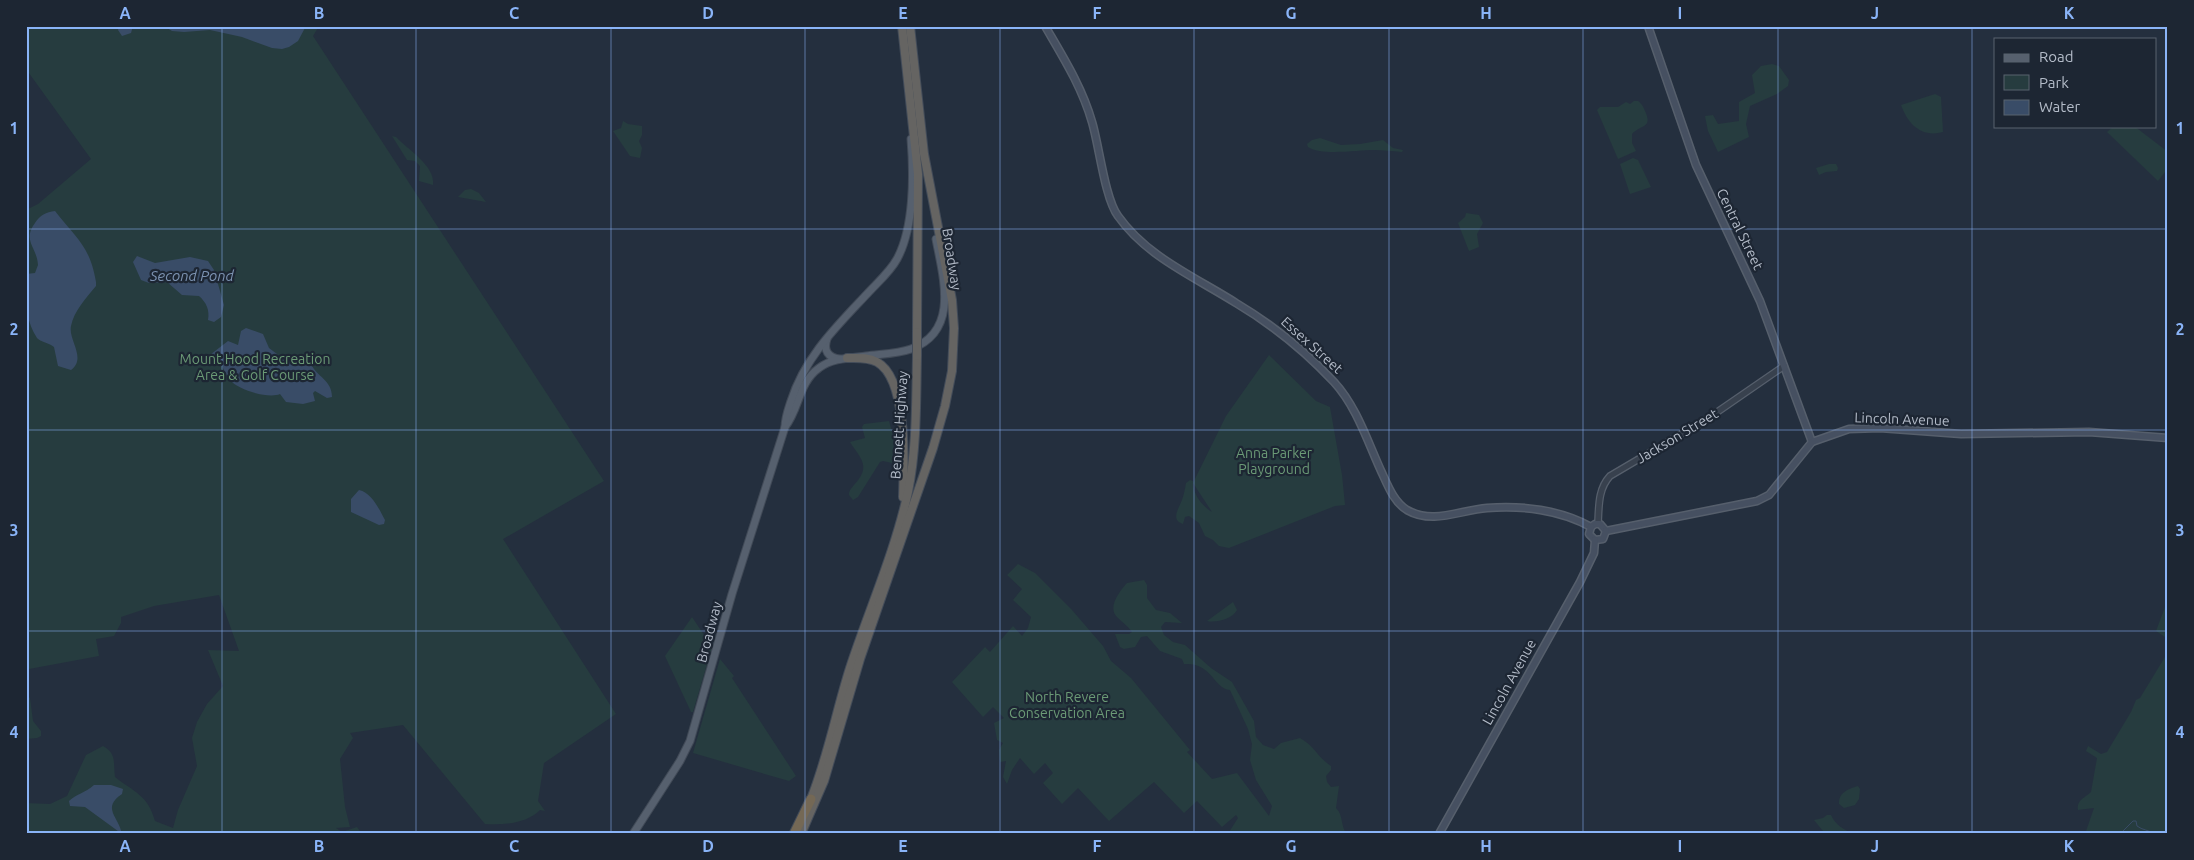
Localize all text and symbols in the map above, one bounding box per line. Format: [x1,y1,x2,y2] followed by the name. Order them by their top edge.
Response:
[119,4,131,22] text: A
[314,4,324,22] text: B
[509,4,519,22] text: C
[702,4,714,22] text: D
[898,4,908,22] text: E
[1093,4,1102,22] text: F
[1285,4,1297,22] text: G
[1480,4,1492,22] text: H
[1678,4,1682,22] text: I
[1871,4,1879,22] text: J
[2064,4,2075,22] text: K
[1994,38,2156,128] legend
[2039,48,2074,65] text: Road
[2039,74,2069,91] text: Park
[2039,98,2080,115] text: Water
[9,119,19,137] text: 1
[2175,119,2185,137] text: 1
[1713,186,1767,273] street label: Central Street
[939,227,965,291] street label: Broadway
[149,267,235,284] water label: Second Pond
[1278,313,1346,377] street label: Essex Street
[9,320,19,338] text: 2
[2175,320,2185,338] text: 2
[180,351,330,383] park label: Mount Hood Recreation Area & Golf Course
[887,370,911,480] street label: Bennett Highway
[1633,405,1721,467] street label: Jackson Street
[1854,409,1950,429] street label: Lincoln Avenue
[1236,445,1313,477] park label: Anna Parker Playground
[9,521,19,539] text: 3
[2175,521,2185,539] text: 3
[693,599,725,664] street label: Broadway
[1479,636,1539,728] street label: Lincoln Avenue
[1009,689,1125,721] park label: North Revere Conservation Area
[9,723,19,741] text: 4
[2175,723,2185,741] text: 4
[119,837,131,855] text: A
[314,837,324,855] text: B
[509,837,519,855] text: C
[702,837,714,855] text: D
[898,837,908,855] text: E
[1093,837,1102,855] text: F
[1285,837,1297,855] text: G
[1480,837,1492,855] text: H
[1678,837,1682,855] text: I
[1871,837,1879,855] text: J
[2064,837,2075,855] text: K

